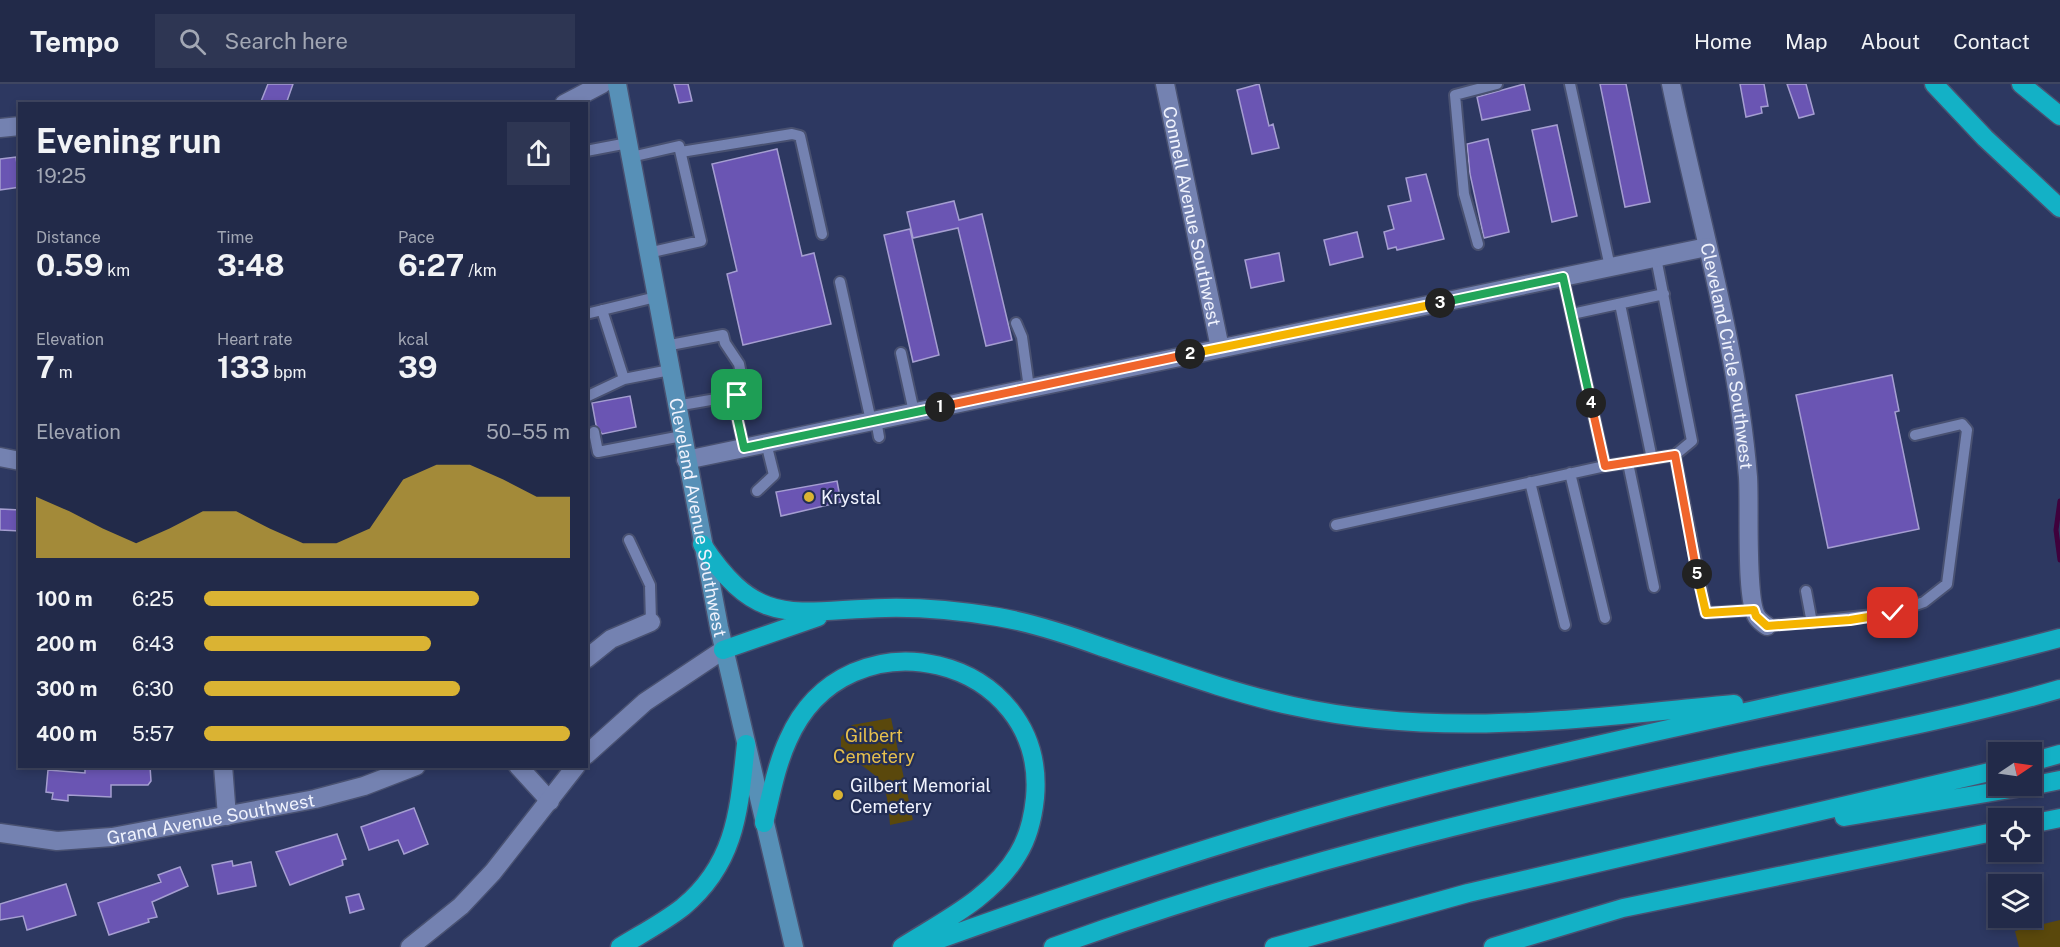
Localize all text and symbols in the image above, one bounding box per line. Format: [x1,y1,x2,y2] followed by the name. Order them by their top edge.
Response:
[155,14,575,68] search box
[30,25,119,58] text: Tempo
[176,25,209,58] icon: search
[224,28,348,54] text: Search here
[1694,29,1752,54] text: Home
[1785,29,1828,54] text: Map
[1861,29,1920,54] text: About
[1953,29,2030,54] text: Contact
[1159,104,1226,328] street label: Connell Avenue Southwest
[36,122,221,160] text: Evening run
[507,122,570,185] button: share
[36,164,86,188] text: 19:25
[36,228,101,247] text: Distance
[217,228,253,247] text: Time
[398,228,435,247] text: Pace
[1697,241,1758,470] street label: Cleveland Circle Southwest
[36,247,103,283] text: 0.59
[217,247,285,283] text: 3:48
[398,247,464,283] text: 6:27
[103,261,130,280] text: km
[464,261,497,280] text: /km
[1425,288,1455,318] pin: 3
[1435,293,1445,312] text: 3
[36,330,104,349] text: Elevation
[217,330,293,349] text: Heart rate
[398,330,429,349] text: kcal
[1175,339,1205,369] pin: 2
[1185,344,1195,363] text: 2
[36,349,55,385] text: 7
[217,349,270,385] text: 133
[398,349,438,385] text: 39
[55,363,73,382] text: m
[270,363,306,382] text: bpm
[711,369,762,420] pin
[720,378,753,411] icon: arrive
[1576,388,1606,418] pin: 4
[925,392,955,422] pin: 1
[1586,393,1596,412] text: 4
[666,396,732,639] street label: Cleveland Avenue Southwest
[937,397,943,416] text: 1
[36,420,121,444] text: Elevation
[486,420,570,444] text: 50–55 m
[821,487,881,508] place label: Krystal
[802,490,816,504] marker: Krystal
[1682,559,1712,589] pin: 5
[1692,564,1702,583] text: 5
[36,587,93,611] text: 100 m
[132,587,174,611] text: 6:25
[1867,587,1918,638] pin
[1876,596,1909,629] icon: check
[36,632,97,656] text: 200 m
[132,632,174,656] text: 6:43
[36,677,97,701] text: 300 m
[132,677,174,701] text: 6:30
[36,722,97,746] text: 400 m
[132,722,174,746] text: 5:57
[833,725,915,767] park label: Gilbert Cemetery
[1988,742,2042,796] north arrow
[1988,742,2042,928] map controls
[850,775,991,817] place label: Gilbert Memorial Cemetery
[831,788,845,802] marker: Gilbert Memorial Cemetery
[105,789,316,848] street label: Grand Avenue Southwest
[1988,808,2042,862] button: locate
[1988,874,2042,928] button: layers

